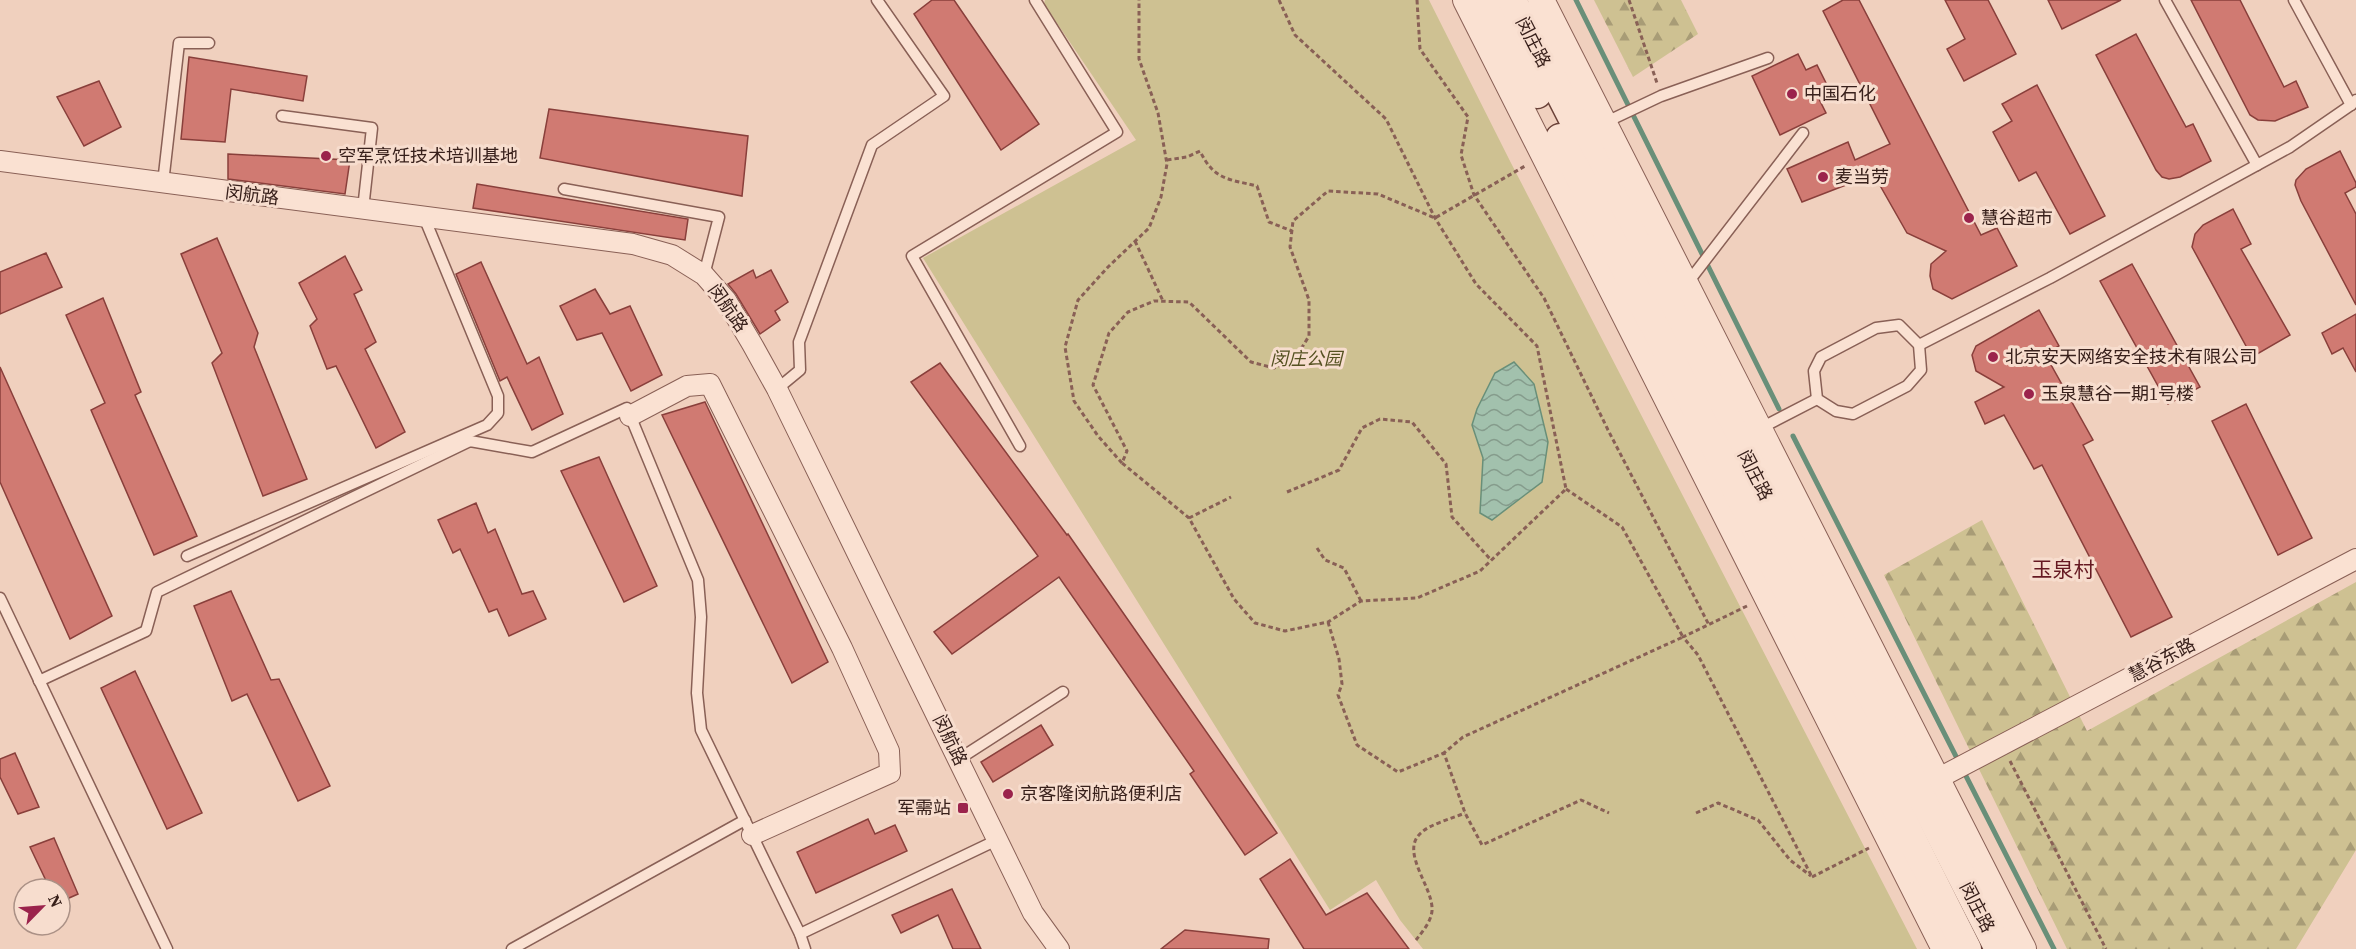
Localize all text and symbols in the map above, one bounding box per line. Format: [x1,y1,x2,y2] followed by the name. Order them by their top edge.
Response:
[1510,12,1557,72] street label: 闵庄路
[1804,81,1876,106] place label: 中国石化
[1785,87,1799,101] marker: 中国石化
[338,143,518,168] place label: 空军烹饪技术培训基地
[319,149,333,163] marker: 空军烹饪技术培训基地
[1835,164,1889,189] place label: 麦当劳
[1816,170,1830,184] marker: 麦当劳
[224,179,280,210] street label: 闵航路
[1981,205,2053,230] place label: 慧谷超市
[1962,211,1976,225] marker: 慧谷超市
[703,278,754,337] street label: 闵航路
[2005,344,2257,369] place label: 北京安天网络安全技术有限公司
[1270,346,1345,371] park label: 闵庄公园
[1986,350,2000,364] marker: 北京安天网络安全技术有限公司
[2041,381,2194,406] place label: 玉泉慧谷一期1号楼
[2022,387,2036,401] marker: 玉泉慧谷一期1号楼
[1732,445,1779,505] street label: 闵庄路
[2032,555,2095,584] district label: 玉泉村
[2124,632,2199,687] street label: 慧谷东路
[927,710,974,770] street label: 闵航路
[1020,781,1182,806] place label: 京客隆闵航路便利店
[1001,787,1015,801] marker: 京客隆闵航路便利店
[897,795,951,820] place label: 军需站
[956,801,970,815] marker: 军需站
[12,877,72,937] north arrow
[1954,877,2001,937] street label: 闵庄路
[43,891,68,911] text: N

